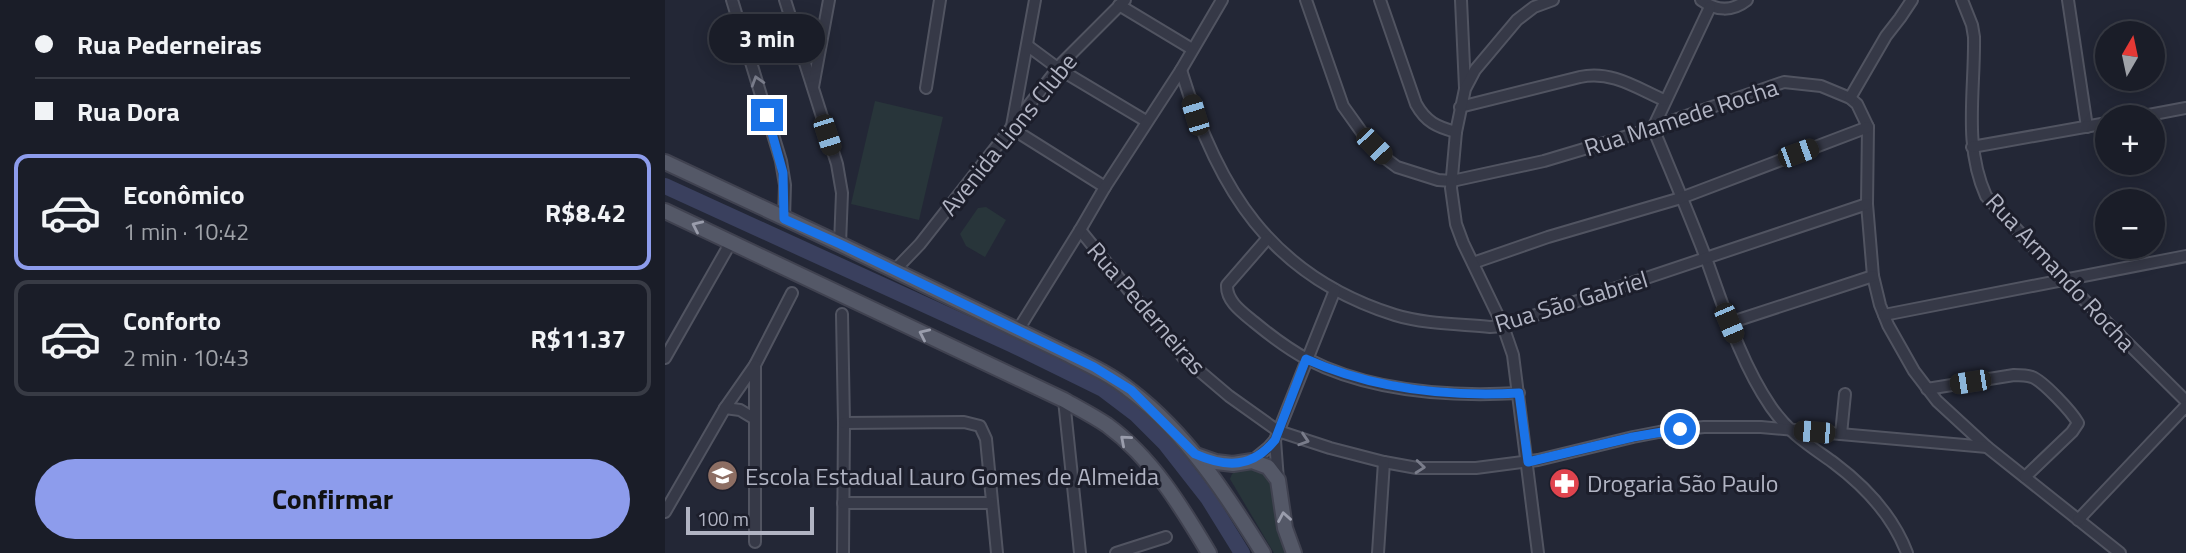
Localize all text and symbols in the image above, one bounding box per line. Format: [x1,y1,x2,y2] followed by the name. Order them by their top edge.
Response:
[709,13,825,62] callout: 3 min
[739,21,795,56] text: 3 min
[2095,21,2165,91] north arrow
[2095,21,2165,259] map controls
[77,25,262,64] text: Rua Pederneiras
[931,45,1085,223] street label: Avenida Lions Clube
[1579,69,1783,165] street label: Rua Mamede Rocha
[750,75,765,87] one-way arrow
[77,92,180,131] text: Rua Dora
[1179,92,1212,138] car
[751,99,783,131] route end
[2095,105,2165,175] button: +
[811,112,844,158] car
[1352,124,1397,168] car
[1775,136,1822,170] car
[123,175,245,214] text: Econômico
[39,181,102,244] icon: car
[1978,185,2144,359] street label: Rua Armando Rocha
[2095,189,2165,259] button: −
[545,193,626,232] text: R$8.42
[123,214,249,249] text: 1 min · 10:42
[692,220,704,234] one-way arrow
[1079,234,1215,382] street label: Rua Pederneiras
[1490,261,1652,341] street label: Rua São Gabriel
[1712,300,1747,346] car
[123,301,221,340] text: Conforto
[39,307,102,370] icon: car
[530,319,626,358] text: R$11.37
[919,328,931,342] one-way arrow
[123,340,249,375] text: 2 min · 10:43
[1948,368,1993,396] car
[1664,413,1696,445] route start
[1793,420,1836,444] car
[1297,432,1310,446] one-way arrow
[1120,436,1133,448] one-way arrow
[745,458,1159,494] place label: Escola Estadual Lauro Gomes de Almeida
[35,459,630,539] button: Confirmar
[705,459,739,493] school or university icon: Escola Estadual Lauro Gomes de Almeida
[1415,459,1426,474] one-way arrow
[1587,465,1779,501] place label: Drogaria São Paulo
[1547,466,1581,500] pharmacy icon: Drogaria São Paulo
[686,504,814,536] scale bar
[697,504,749,533] text: 100 m
[1277,511,1292,523] one-way arrow

